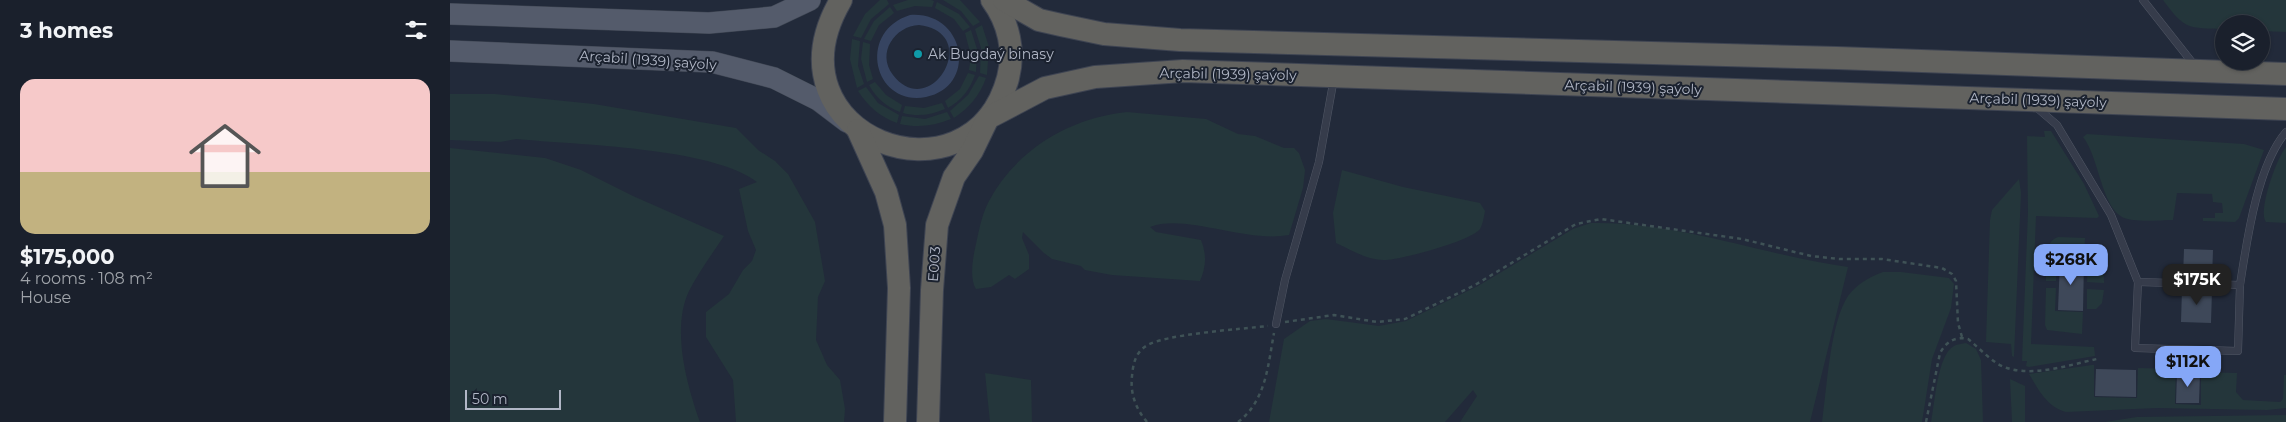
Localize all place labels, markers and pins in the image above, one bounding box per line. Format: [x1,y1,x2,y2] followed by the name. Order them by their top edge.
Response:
[928,45,1054,63] place label: Ak Bugdaý binasy
[912,48,924,60] marker: Ak Bugdaý binasy
[2036,244,2106,286] pin: $268K
[2162,264,2232,306] pin: $175K
[2153,346,2223,388] pin: $112K

